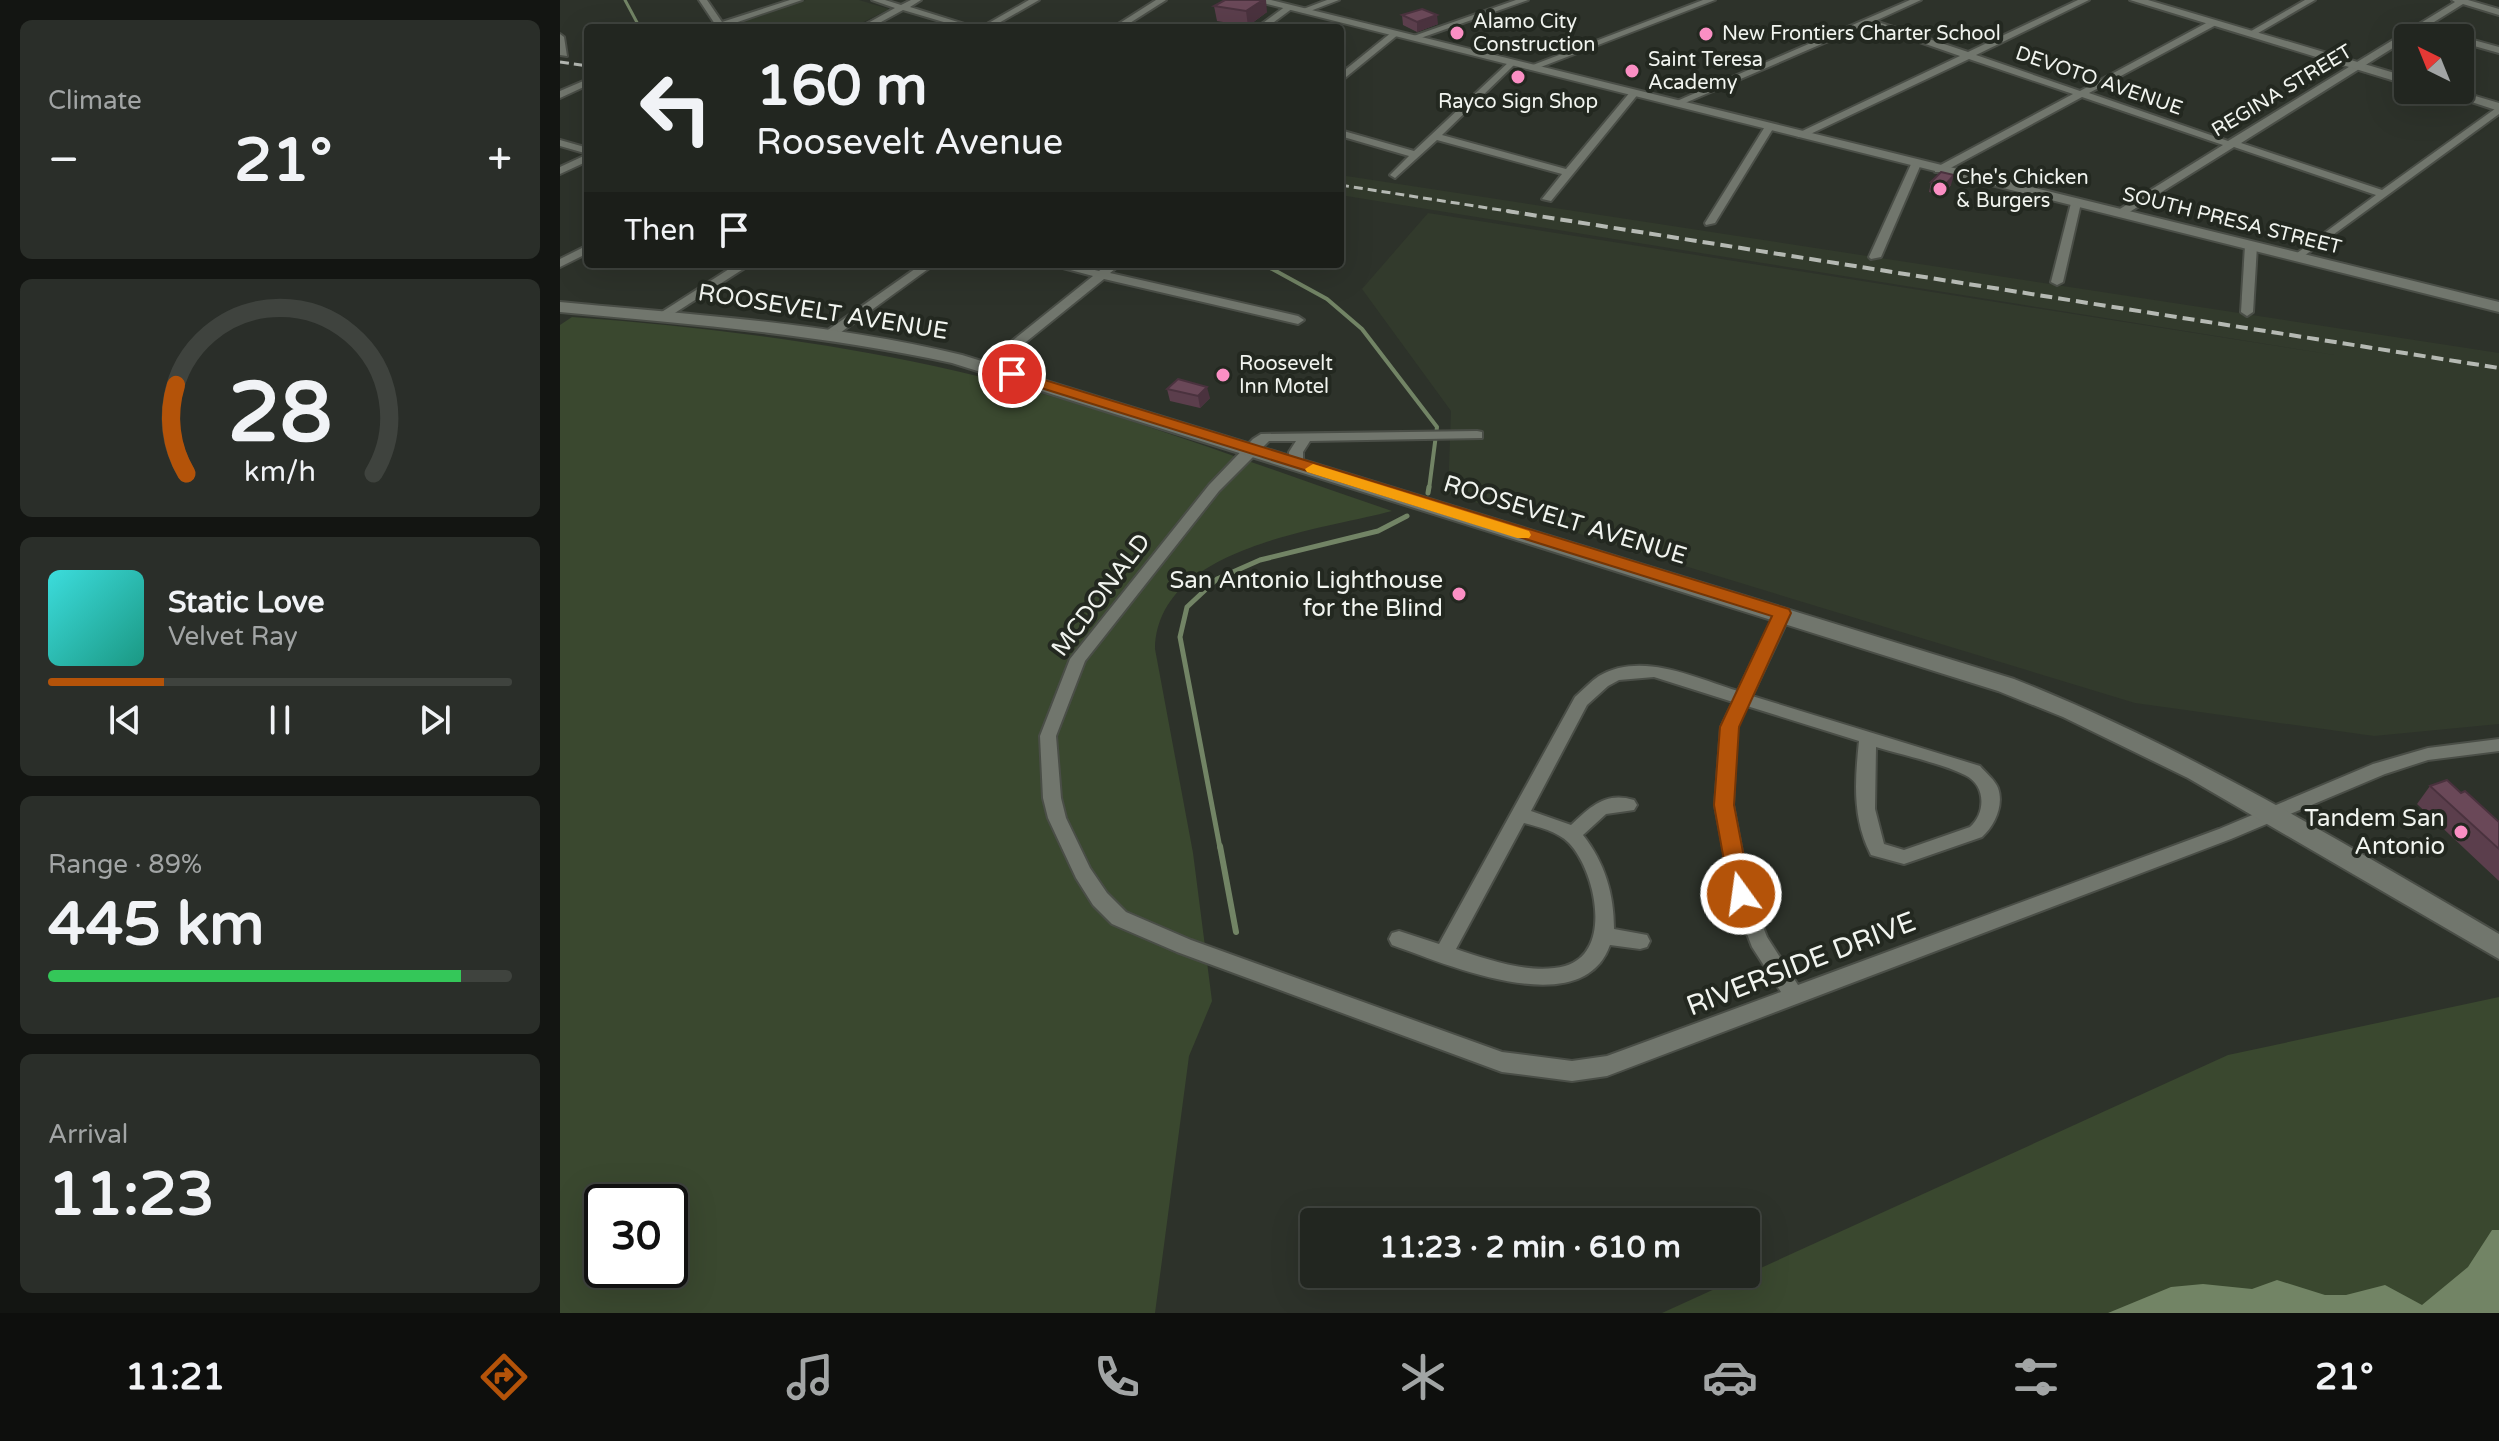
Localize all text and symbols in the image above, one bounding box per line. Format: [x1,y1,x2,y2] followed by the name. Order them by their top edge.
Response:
[1473,10,1596,57] place label: Alamo City Construction
[1722,22,2001,46] place label: New Frontiers Charter School
[1448,24,1466,42] marker: Alamo City Construction
[2394,24,2474,104] north arrow
[2394,24,2474,104] map controls
[1697,25,1715,43] marker: New Frontiers Charter School
[2207,40,2357,142] street label: REGINA STREET
[2012,41,2186,121] street label: DEVOTO AVENUE
[1648,48,1763,95] place label: Saint Teresa Academy
[756,53,927,120] text: 160 m
[624,56,728,160] icon: left
[1623,62,1641,80] marker: Saint Teresa Academy
[1509,68,1527,86] marker: Rayco Sign Shop
[48,85,142,116] text: Climate
[1438,90,1598,114] place label: Rayco Sign Shop
[756,121,1063,164] text: Roosevelt Avenue
[234,125,332,197] text: 21°
[48,134,79,187] text: −
[487,134,512,187] text: +
[1956,166,2089,213] place label: Che's Chicken & Burgers
[1931,180,1949,198] marker: Che's Chicken & Burgers
[2120,182,2344,260] street label: SOUTH PRESA STREET
[712,208,756,252] icon: arrive
[624,212,696,249] text: Then
[696,278,950,346] street label: ROOSEVELT AVENUE
[978,340,1046,408] pin
[990,352,1034,396] icon: arrive
[1239,352,1333,399] place label: Roosevelt Inn Motel
[228,363,332,463] text: 28
[1214,366,1232,384] marker: Roosevelt Inn Motel
[244,455,316,489] text: km/h
[1440,469,1690,571] street label: ROOSEVELT AVENUE
[1045,528,1157,662] street label: MCDONALD
[1169,566,1443,623] place label: San Antonio Lighthouse for the Blind
[168,584,324,621] text: Static Love
[1450,585,1468,603] marker: San Antonio Lighthouse for the Blind
[168,621,298,652] text: Velvet Ray
[103,698,147,742] icon: previous
[258,698,302,742] icon: pause
[413,698,457,742] icon: next
[2304,804,2445,861] place label: Tandem San Antonio
[2452,823,2470,841] marker: Tandem San Antonio
[48,849,202,880] text: Range · 89%
[1699,852,1783,936] position arrow
[48,889,264,961] text: 445 km
[1682,905,1920,1023] street label: RIVERSIDE DRIVE
[48,1119,128,1150] text: Arrival
[48,1159,214,1231] text: 11:23
[584,1184,688,1288] speed limit sign: 30
[1379,1229,1681,1266] text: 11:23 · 2 min · 610 m
[476,1349,532,1405] icon: directions
[782,1349,838,1405] icon: music
[1089,1349,1145,1405] icon: phone
[1395,1349,1451,1405] icon: climate
[1702,1349,1758,1405] icon: car
[2008,1349,2064,1405] icon: filters
[125,1356,225,1399] text: 11:21
[2315,1356,2374,1399] text: 21°

